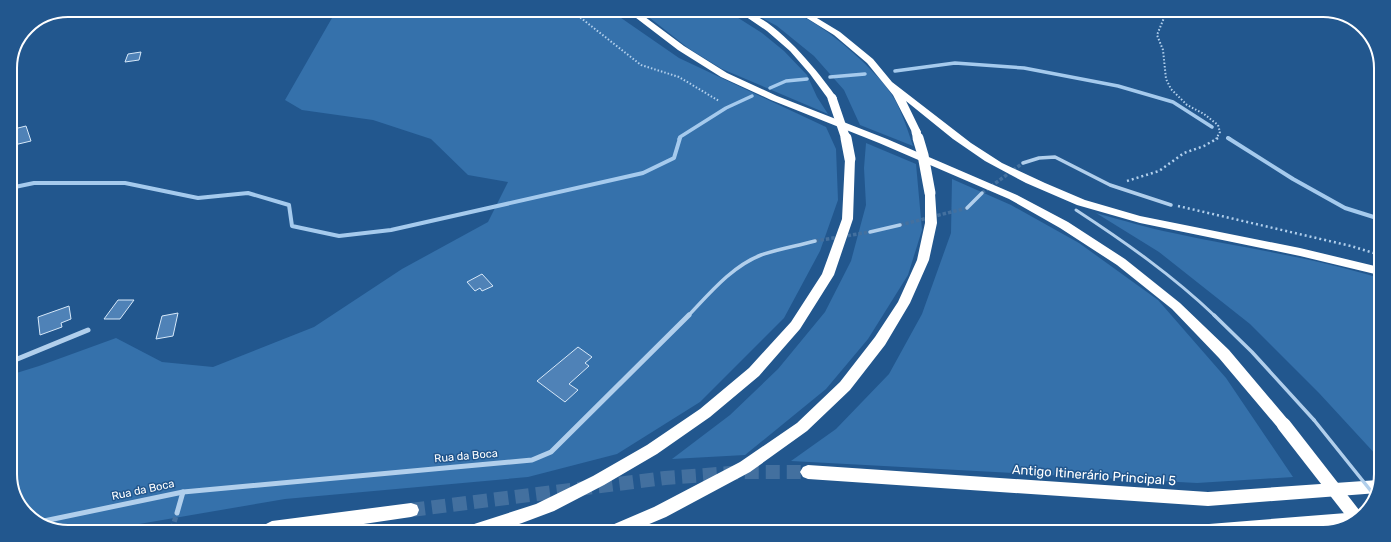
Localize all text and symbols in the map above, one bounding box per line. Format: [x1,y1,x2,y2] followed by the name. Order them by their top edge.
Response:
[434,447,498,465] street label: Rua da Boca
[1011,462,1177,489] street label: Antigo Itinerário Principal 5
[110,477,176,503] street label: Rua da Boca

